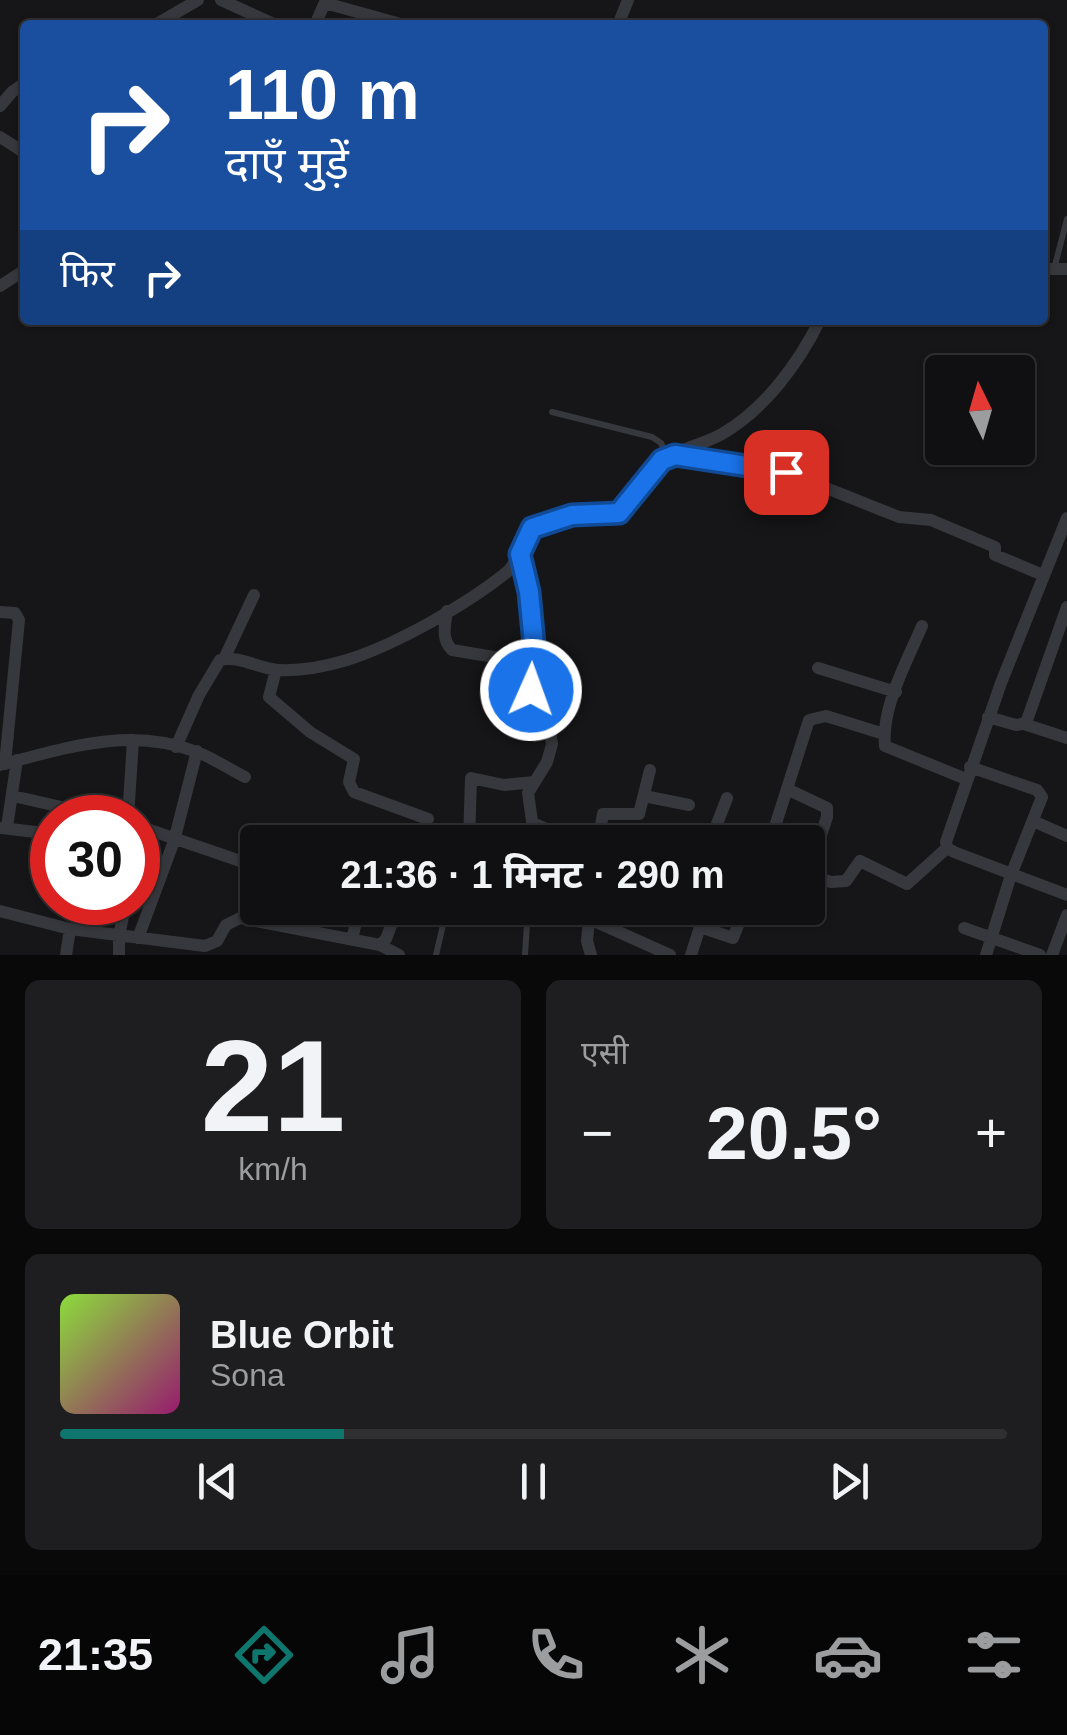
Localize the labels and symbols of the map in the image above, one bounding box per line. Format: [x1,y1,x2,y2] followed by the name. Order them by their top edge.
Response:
[925,355,1035,465] north arrow
[744,430,829,515] pin
[479,638,583,742] position arrow
[30,795,160,925] speed limit sign: 30

